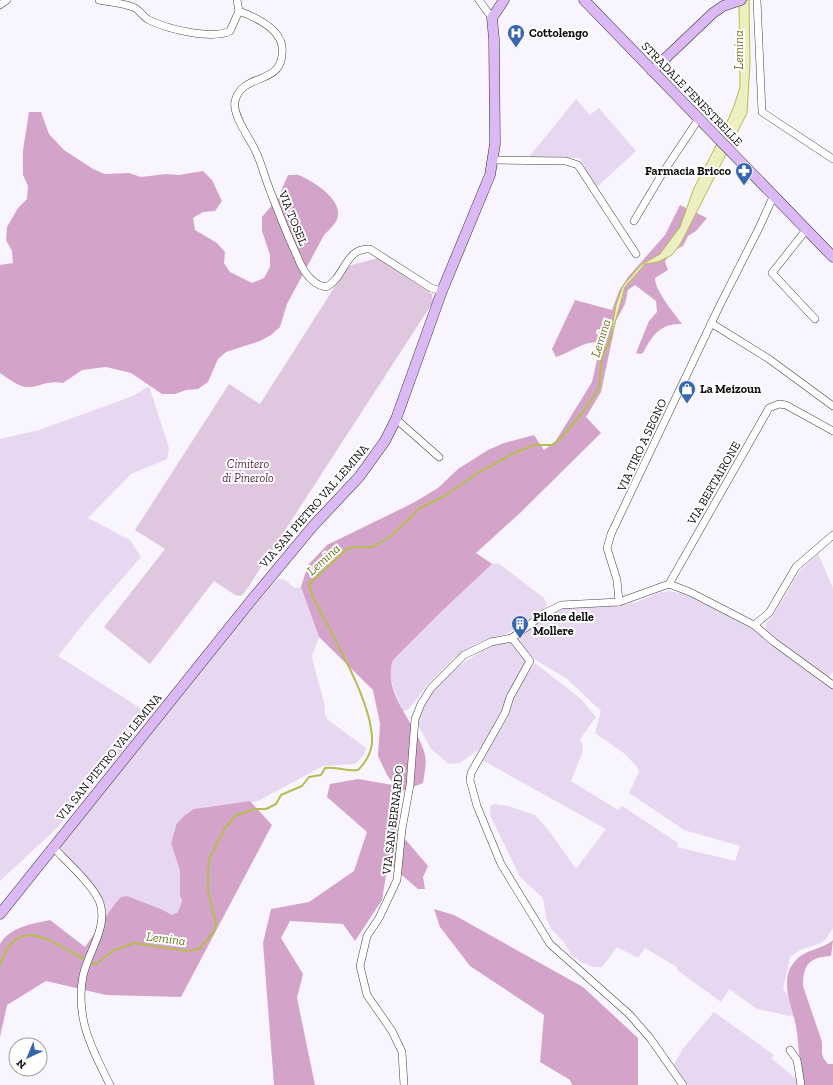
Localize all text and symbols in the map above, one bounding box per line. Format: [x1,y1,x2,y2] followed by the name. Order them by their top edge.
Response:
[506,23,526,48] hospital icon: Cottolengo
[529,26,589,40] place label: Cottolengo
[731,30,746,70] water label: Lemina
[639,39,745,149] street label: STRADALE FENESTRELLE
[734,161,754,186] pharmacy icon: Farmacia Bricco
[645,164,732,178] place label: Farmacia Bricco
[275,188,310,248] street label: VIA TOSEL
[588,317,613,359] water label: Lemina
[677,379,697,404] shop icon: La Meizoun
[700,382,761,396] place label: La Meizoun
[614,396,670,494] street label: VIA TIRO A SEGNO
[684,439,743,528] street label: VIA BERTAIRONE
[256,441,372,571] street label: VIA SAN PIETRO VAL LEMINA
[222,457,274,485] park label: Cimitero di Pinerolo
[304,541,343,578] water label: Lemina
[533,610,594,638] place label: Pilone delle Mollere
[510,614,530,639] building icon: Pilone delle Mollere
[53,691,165,824] street label: VIA SAN PIETRO VAL LEMINA
[379,764,407,876] street label: VIA SAN BERNARDO
[145,929,186,948] water label: Lemina
[8,1037,48,1077] north arrow
[13,1056,29,1071] text: N

